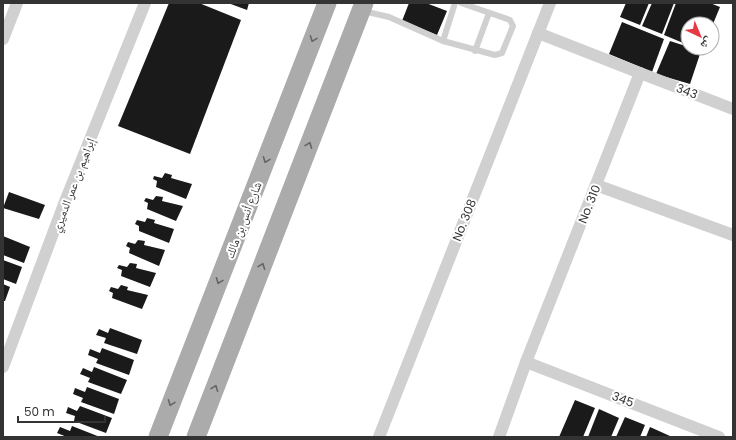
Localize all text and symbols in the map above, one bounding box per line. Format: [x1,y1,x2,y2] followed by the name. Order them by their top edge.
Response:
[680,16,720,56] north arrow
[697,33,717,53] text: ش
[310,36,318,43] one-way arrow
[674,79,700,103] street label: 343
[47,135,101,235] street label: إبراهيم بن عمر الدميري
[305,142,313,149] one-way arrow
[262,157,270,164] one-way arrow
[221,179,265,261] street label: شارع أنس بن مالك
[574,182,604,226] street label: No. 310
[448,196,480,244] street label: No. 308
[258,263,266,270] one-way arrow
[215,278,223,285] one-way arrow
[211,384,219,391] one-way arrow
[610,387,636,411] street label: 345
[18,398,105,424] scale bar
[168,399,176,406] one-way arrow
[24,403,55,420] text: 50 m

